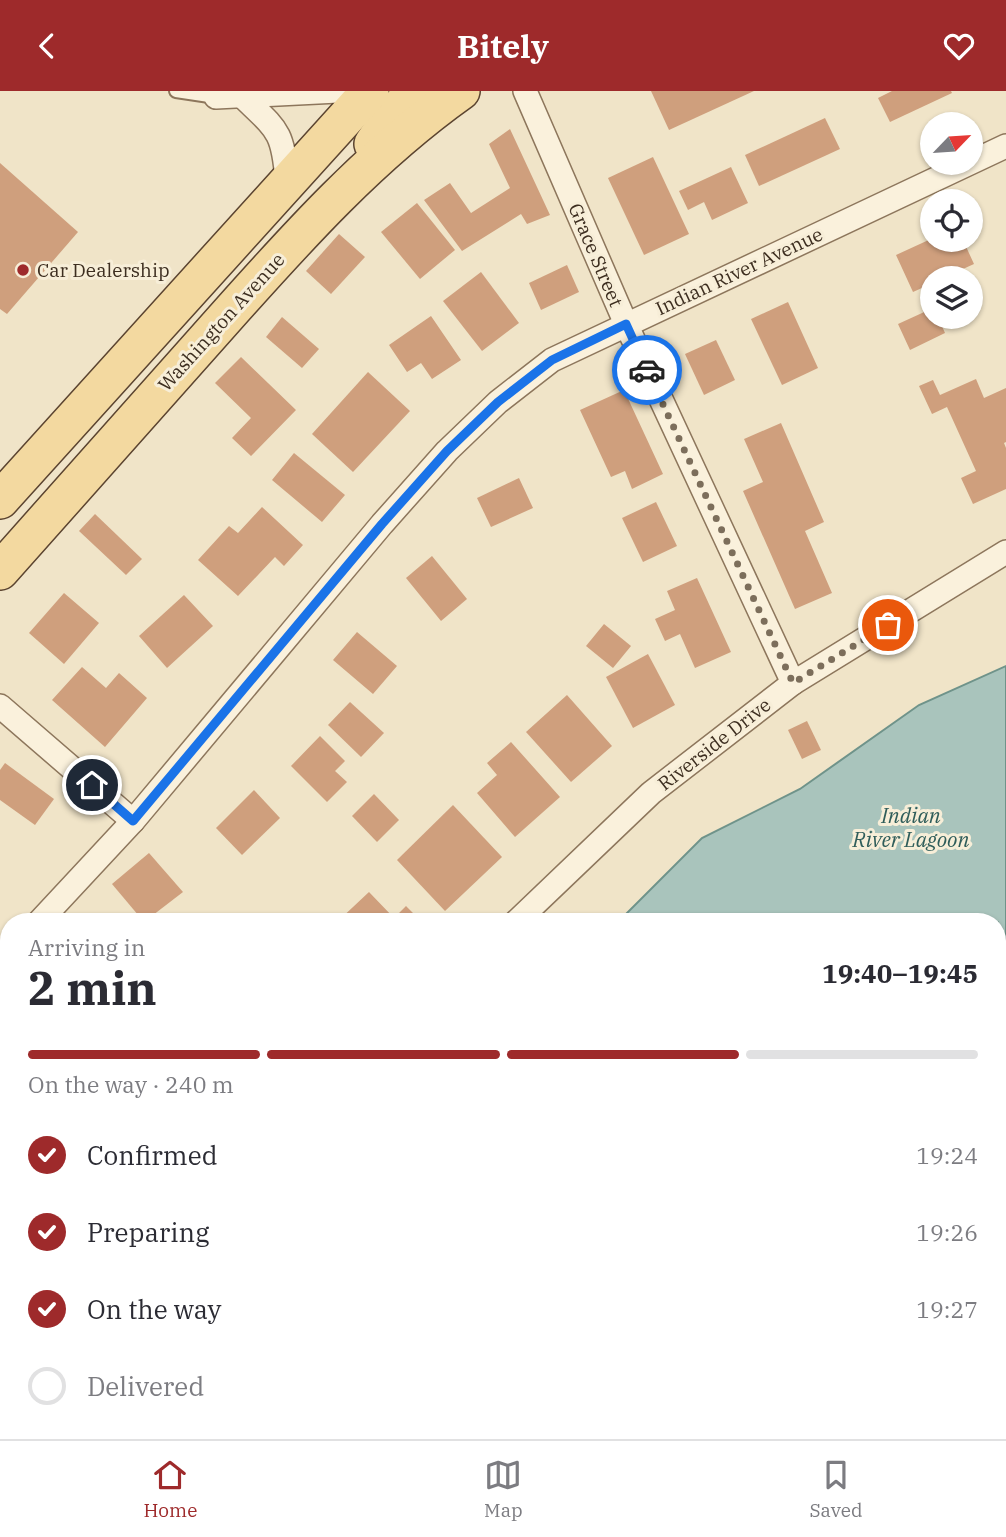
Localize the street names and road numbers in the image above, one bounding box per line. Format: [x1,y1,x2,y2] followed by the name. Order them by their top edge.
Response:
[563,200,629,311] street label: Grace Street
[652,222,826,320] street label: Indian River Avenue
[153,248,289,396] street label: Washington Avenue
[653,692,775,796] street label: Riverside Drive

